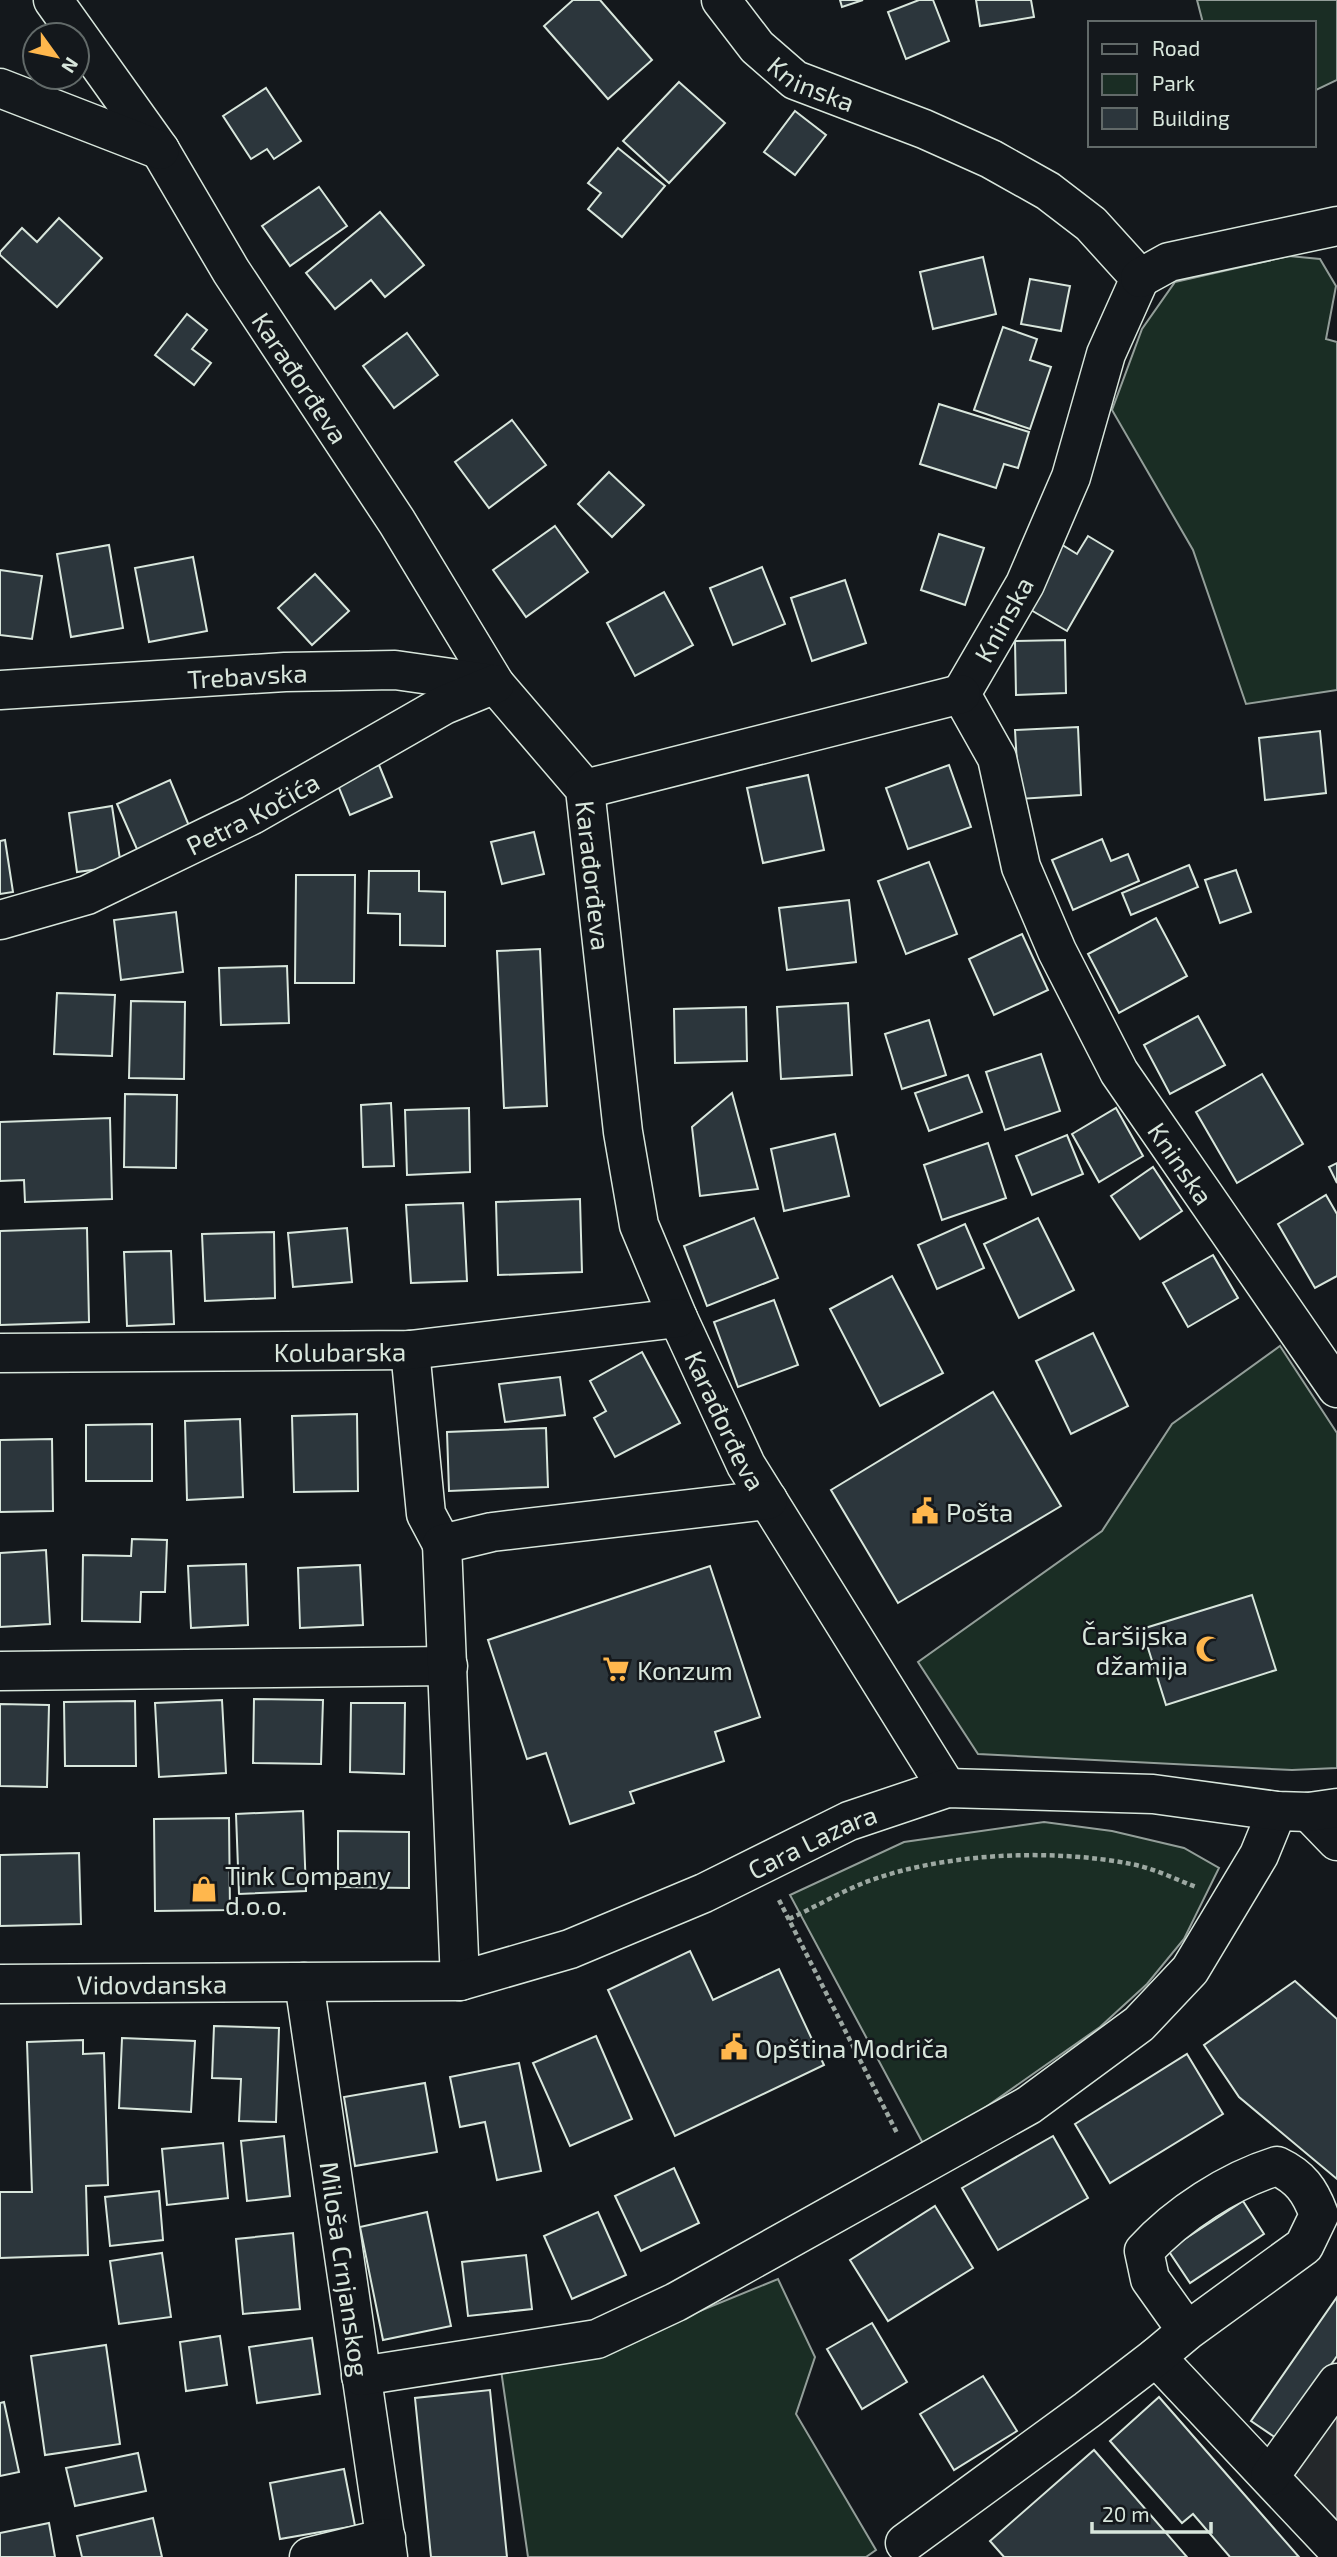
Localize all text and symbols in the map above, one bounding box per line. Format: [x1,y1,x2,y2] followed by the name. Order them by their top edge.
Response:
[21,21,91,91] north arrow
[1088,21,1316,147] legend
[1152,35,1200,60] text: Road
[762,49,859,117] street label: Kninska
[57,54,84,78] text: N
[1152,70,1195,95] text: Park
[1152,105,1230,130] text: Building
[247,306,356,449] street label: Karađorđeva
[967,571,1039,667] street label: Kninska
[186,656,308,694] street label: Trebavska
[181,765,324,860] street label: Petra Kočića
[571,799,618,952] street label: Karađorđeva
[1143,1116,1221,1210] street label: Kninska
[274,1335,406,1366] street label: Kolubarska
[680,1345,773,1495] street label: Karađorđeva
[910,1496,940,1526] public building icon: Pošta
[946,1496,1013,1527] place label: Pošta
[1082,1619,1188,1680] place label: Čaršijska džamija
[1194,1634,1224,1664] mosque icon: Čaršijska džamija
[601,1654,631,1684] supermarket icon: Konzum
[637,1654,733,1685] place label: Konzum
[742,1797,881,1884] street label: Cara Lazara
[225,1859,391,1920] place label: Tink Company d.o.o.
[189,1874,219,1904] shop icon: Tink Company d.o.o.
[77,1967,227,1999] street label: Vidovdanska
[719,2032,749,2062] public building icon: Opština Modriča
[755,2032,949,2063] place label: Opština Modriča
[315,2159,377,2378] street label: Miloša Crnjanskog
[1092,2490,1211,2534] scale bar
[1102,2501,1150,2526] text: 20 m

